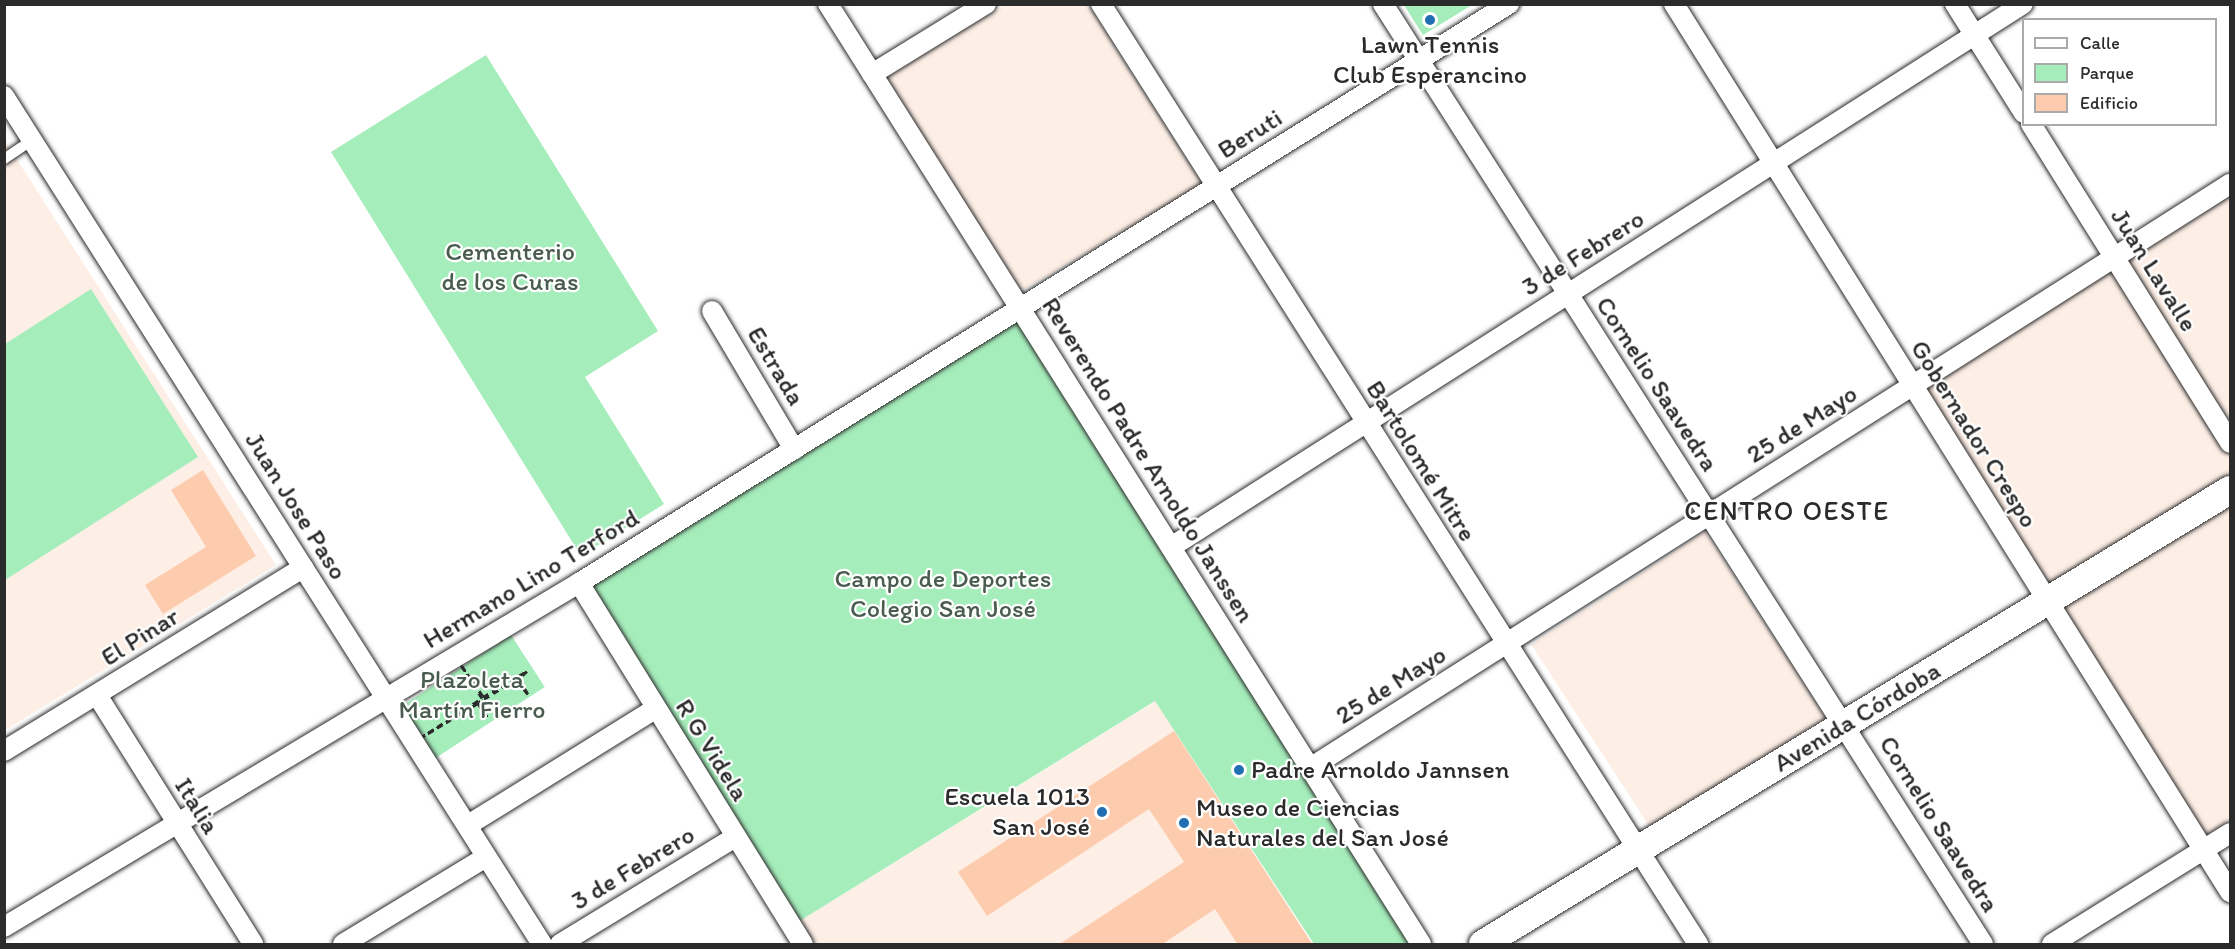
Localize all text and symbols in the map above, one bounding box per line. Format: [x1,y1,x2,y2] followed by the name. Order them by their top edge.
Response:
[1423,13,1437,27] marker: Lawn Tennis Club Esperancino
[2022,18,2217,126] legend
[1333,29,1527,90] place label: Lawn Tennis Club Esperancino
[2080,32,2120,54] text: Calle
[2080,62,2134,84] text: Parque
[2080,92,2138,114] text: Edificio
[1212,102,1288,166] street label: Beruti
[2104,203,2204,337] street label: Juan Lavalle
[1517,204,1649,302] street label: 3 de Febrero
[442,236,578,298] park label: Cementerio de los Curas
[1589,290,1725,478] street label: Cornelio Saavedra
[1035,291,1261,629] street label: Reverendo Padre Arnoldo Janssen
[740,321,812,411] street label: Estrada
[1903,334,2045,534] street label: Gobernador Crespo
[1359,375,1483,547] street label: Bartolomé Mitre
[1741,378,1863,470] street label: 25 de Mayo
[238,427,354,585] street label: Juan Jose Paso
[1684,495,1890,527] district label: CENTRO OESTE
[418,503,644,655] street label: Hermano Lino Terford
[835,563,1051,624] park label: Campo de Deportes Colegio San José
[95,601,185,673] street label: El Pinar
[1330,639,1452,731] street label: 25 de Mayo
[1768,655,1946,779] street label: Avenida Córdoba
[399,664,545,726] park label: Plazoleta Martín Fierro
[668,693,756,807] street label: R G Videla
[1872,730,2006,918] street label: Cornelio Saavedra
[1251,754,1509,786] place label: Padre Arnoldo Jannsen
[1232,763,1246,777] marker: Padre Arnoldo Jannsen
[168,772,226,840] street label: Italia
[945,781,1090,843] place label: Escuela 1013 San José
[1196,792,1449,854] place label: Museo de Ciencias Naturales del San José
[1095,805,1109,819] marker: Escuela 1013 San José
[1177,816,1191,830] marker: Museo de Ciencias Naturales del San José
[566,819,700,917] street label: 3 de Febrero

